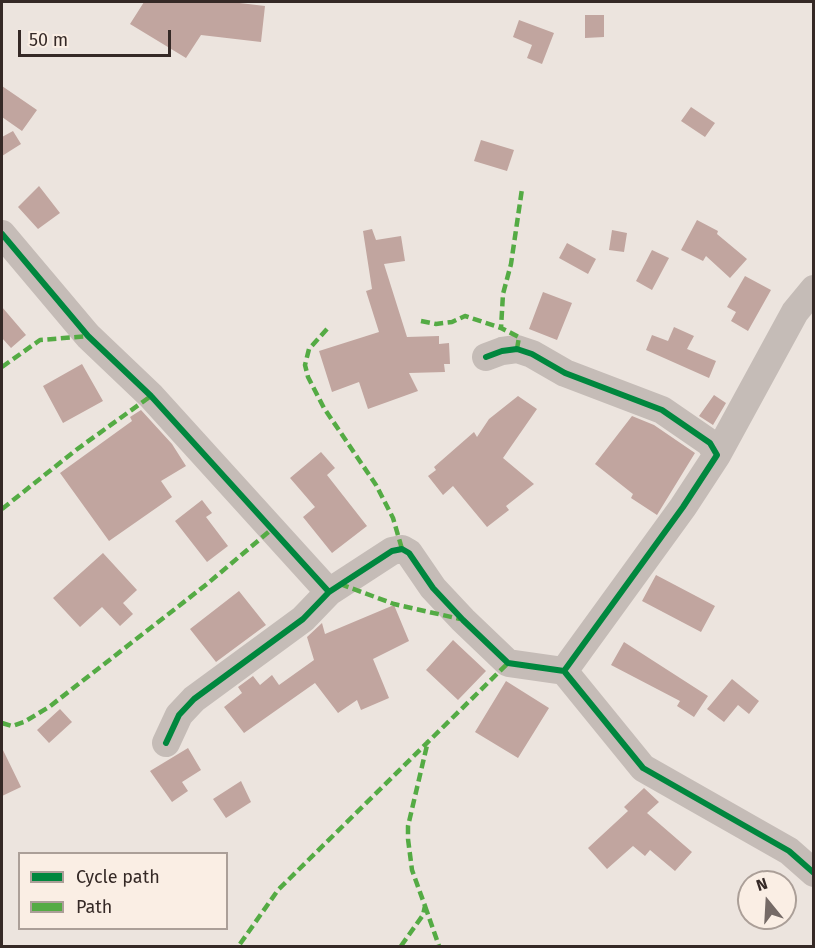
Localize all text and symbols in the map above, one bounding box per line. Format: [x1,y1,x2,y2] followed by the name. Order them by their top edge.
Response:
[21,18,174,56] scale bar
[29,29,68,51] text: 50 m
[18,852,228,930] legend
[76,866,160,888] text: Cycle path
[737,870,797,930] north arrow
[754,874,770,895] text: N
[76,896,112,918] text: Path

